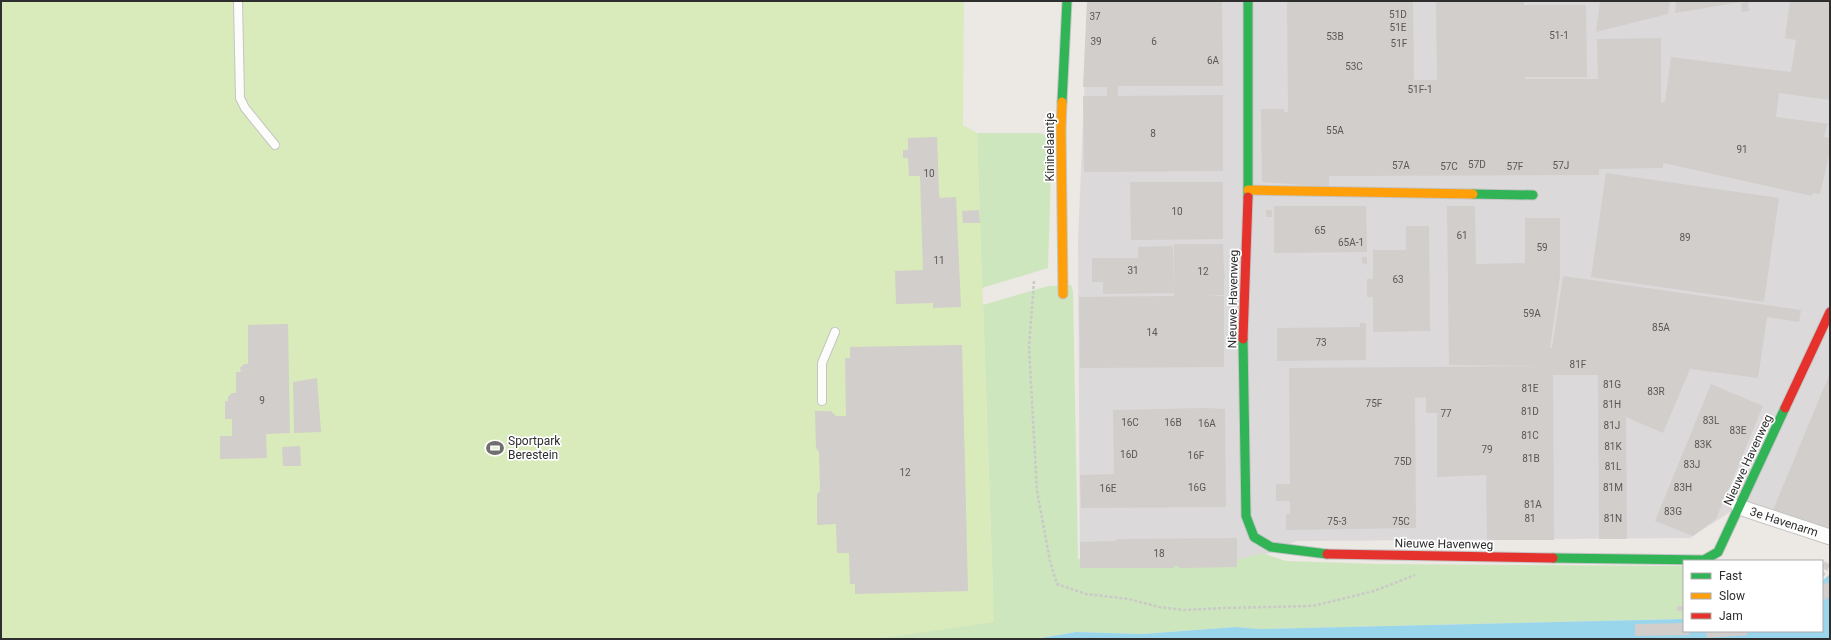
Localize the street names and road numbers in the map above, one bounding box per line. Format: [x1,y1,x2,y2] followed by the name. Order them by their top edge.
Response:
[1043,113,1057,181] street label: Kininelaantje
[1225,250,1241,348] street label: Nieuwe Havenweg
[1721,412,1775,508] street label: Nieuwe Havenweg
[1748,504,1820,540] street label: 3e Havenarm
[1395,536,1493,552] street label: Nieuwe Havenweg

